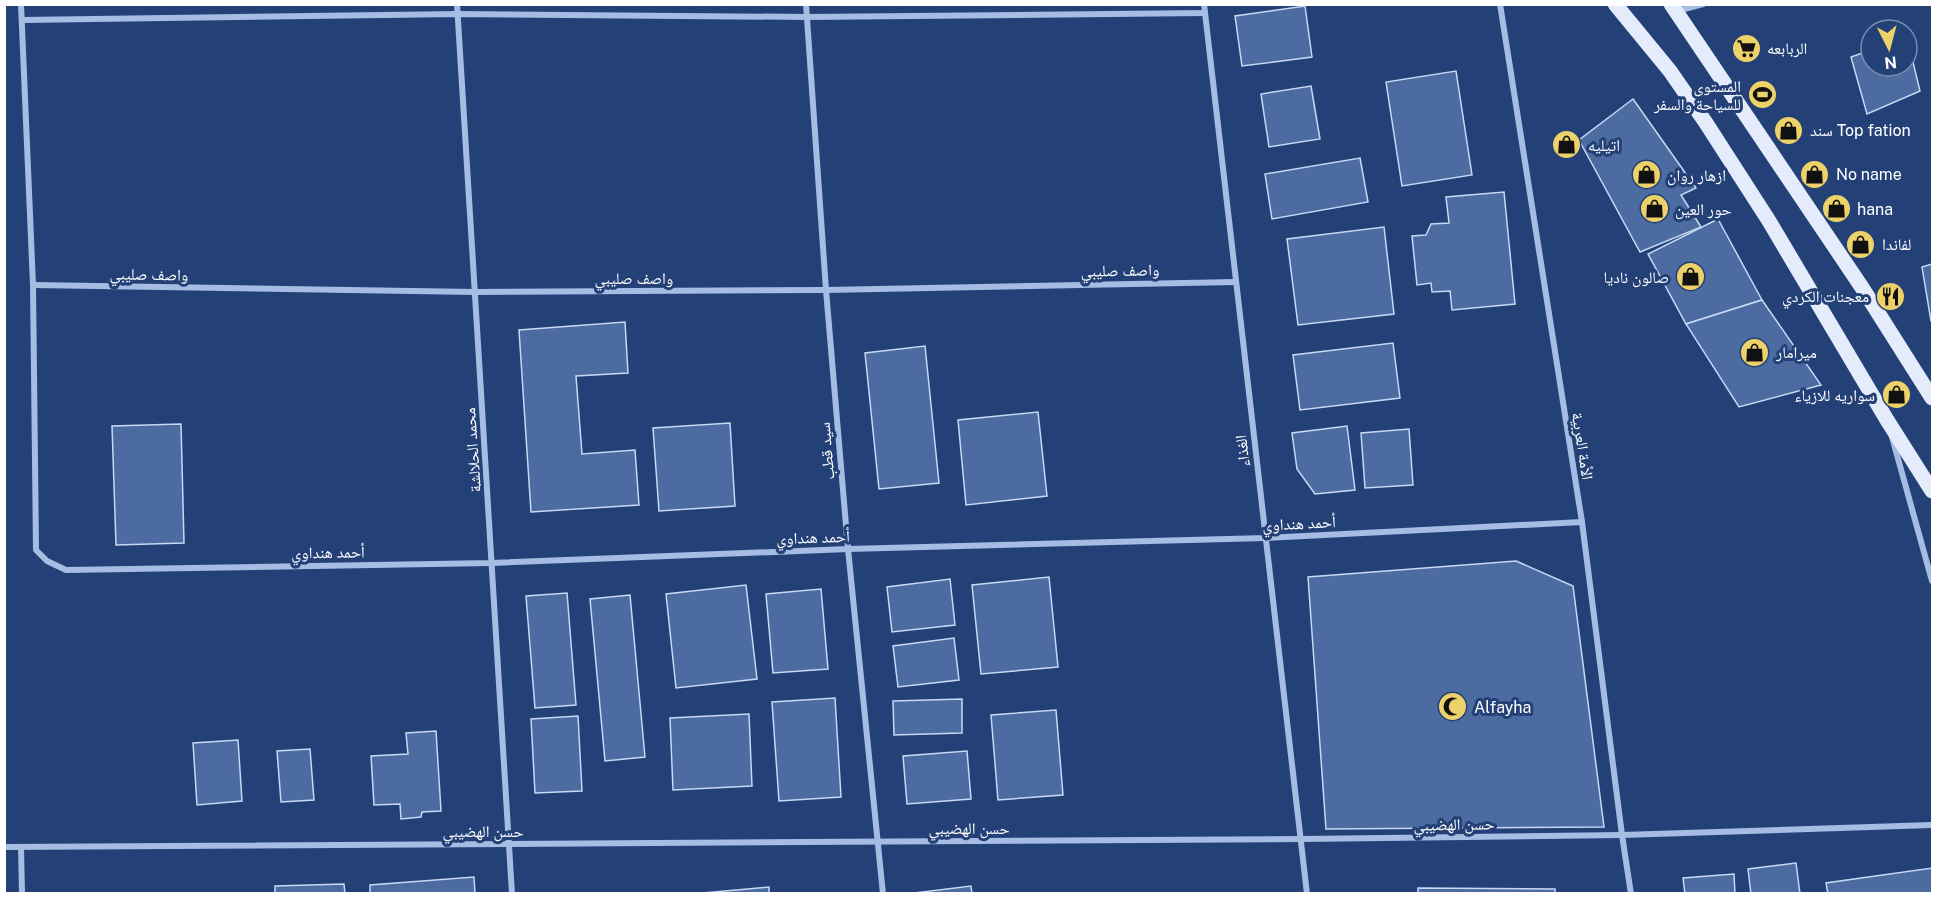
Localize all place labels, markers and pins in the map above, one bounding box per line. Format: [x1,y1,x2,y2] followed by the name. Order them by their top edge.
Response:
[1730,32,1762,64] supermarket icon: الربابعه
[1767,39,1807,58] place label: الربابعه
[1653,77,1741,114] place label: المستوى للسياحة والسفر
[1746,79,1778,111] sports icon: المستوى للسياحة والسفر
[1773,114,1805,146] shop icon: سند Top fation
[1810,121,1911,140] place label: سند Top fation
[1551,129,1583,161] shop icon: اتيليه
[1588,136,1620,155] place label: اتيليه
[1799,158,1831,190] shop icon: No name
[1630,159,1662,191] shop icon: ازهار روان
[1836,165,1902,184] place label: No name
[1667,166,1726,186] place label: ازهار روان
[1638,193,1670,225] shop icon: حور العين
[1820,193,1852,225] shop icon: hana
[1675,200,1732,220] place label: حور العين
[1857,200,1893,219] place label: hana
[1845,228,1877,260] shop icon: لفاندا
[1882,235,1911,254] place label: لفاندا
[1674,261,1706,293] shop icon: صالون ناديا
[1604,268,1669,288] place label: صالون ناديا
[1874,280,1906,312] restaurant icon: معجنات الكردي
[1782,287,1869,309] place label: معجنات الكردي
[1739,336,1771,368] shop icon: ميرامار
[1775,343,1817,362] place label: ميرامار
[1880,379,1912,411] shop icon: سواريه للازياء
[1795,386,1875,405] place label: سواريه للازياء
[1437,691,1469,723] mosque icon: Alfayha
[1474,698,1531,717] place label: Alfayha

